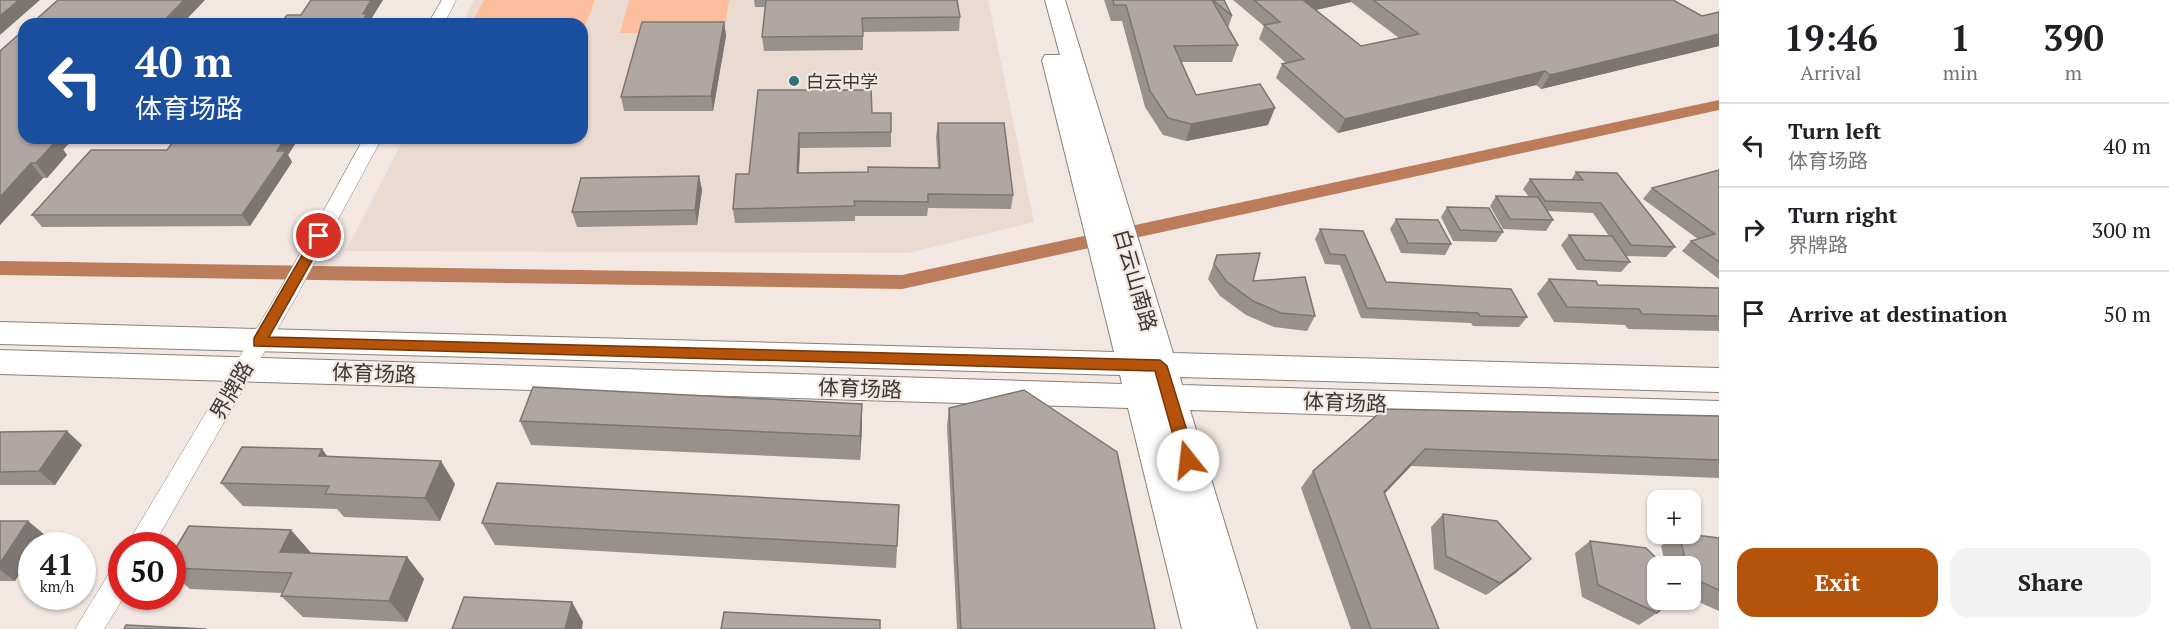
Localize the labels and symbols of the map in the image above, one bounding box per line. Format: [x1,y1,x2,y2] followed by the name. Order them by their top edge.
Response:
[806,69,878,93] place label: 白云中学
[787,74,801,88] marker: 白云中学
[293,210,344,261] pin
[1108,226,1164,334] street label: 白云山南路
[203,356,259,424] street label: 界牌路
[332,358,416,388] street label: 体育场路
[818,373,902,403] street label: 体育场路
[1303,387,1387,417] street label: 体育场路
[1156,428,1220,492] position arrow
[108,532,186,610] speed limit sign: 50

